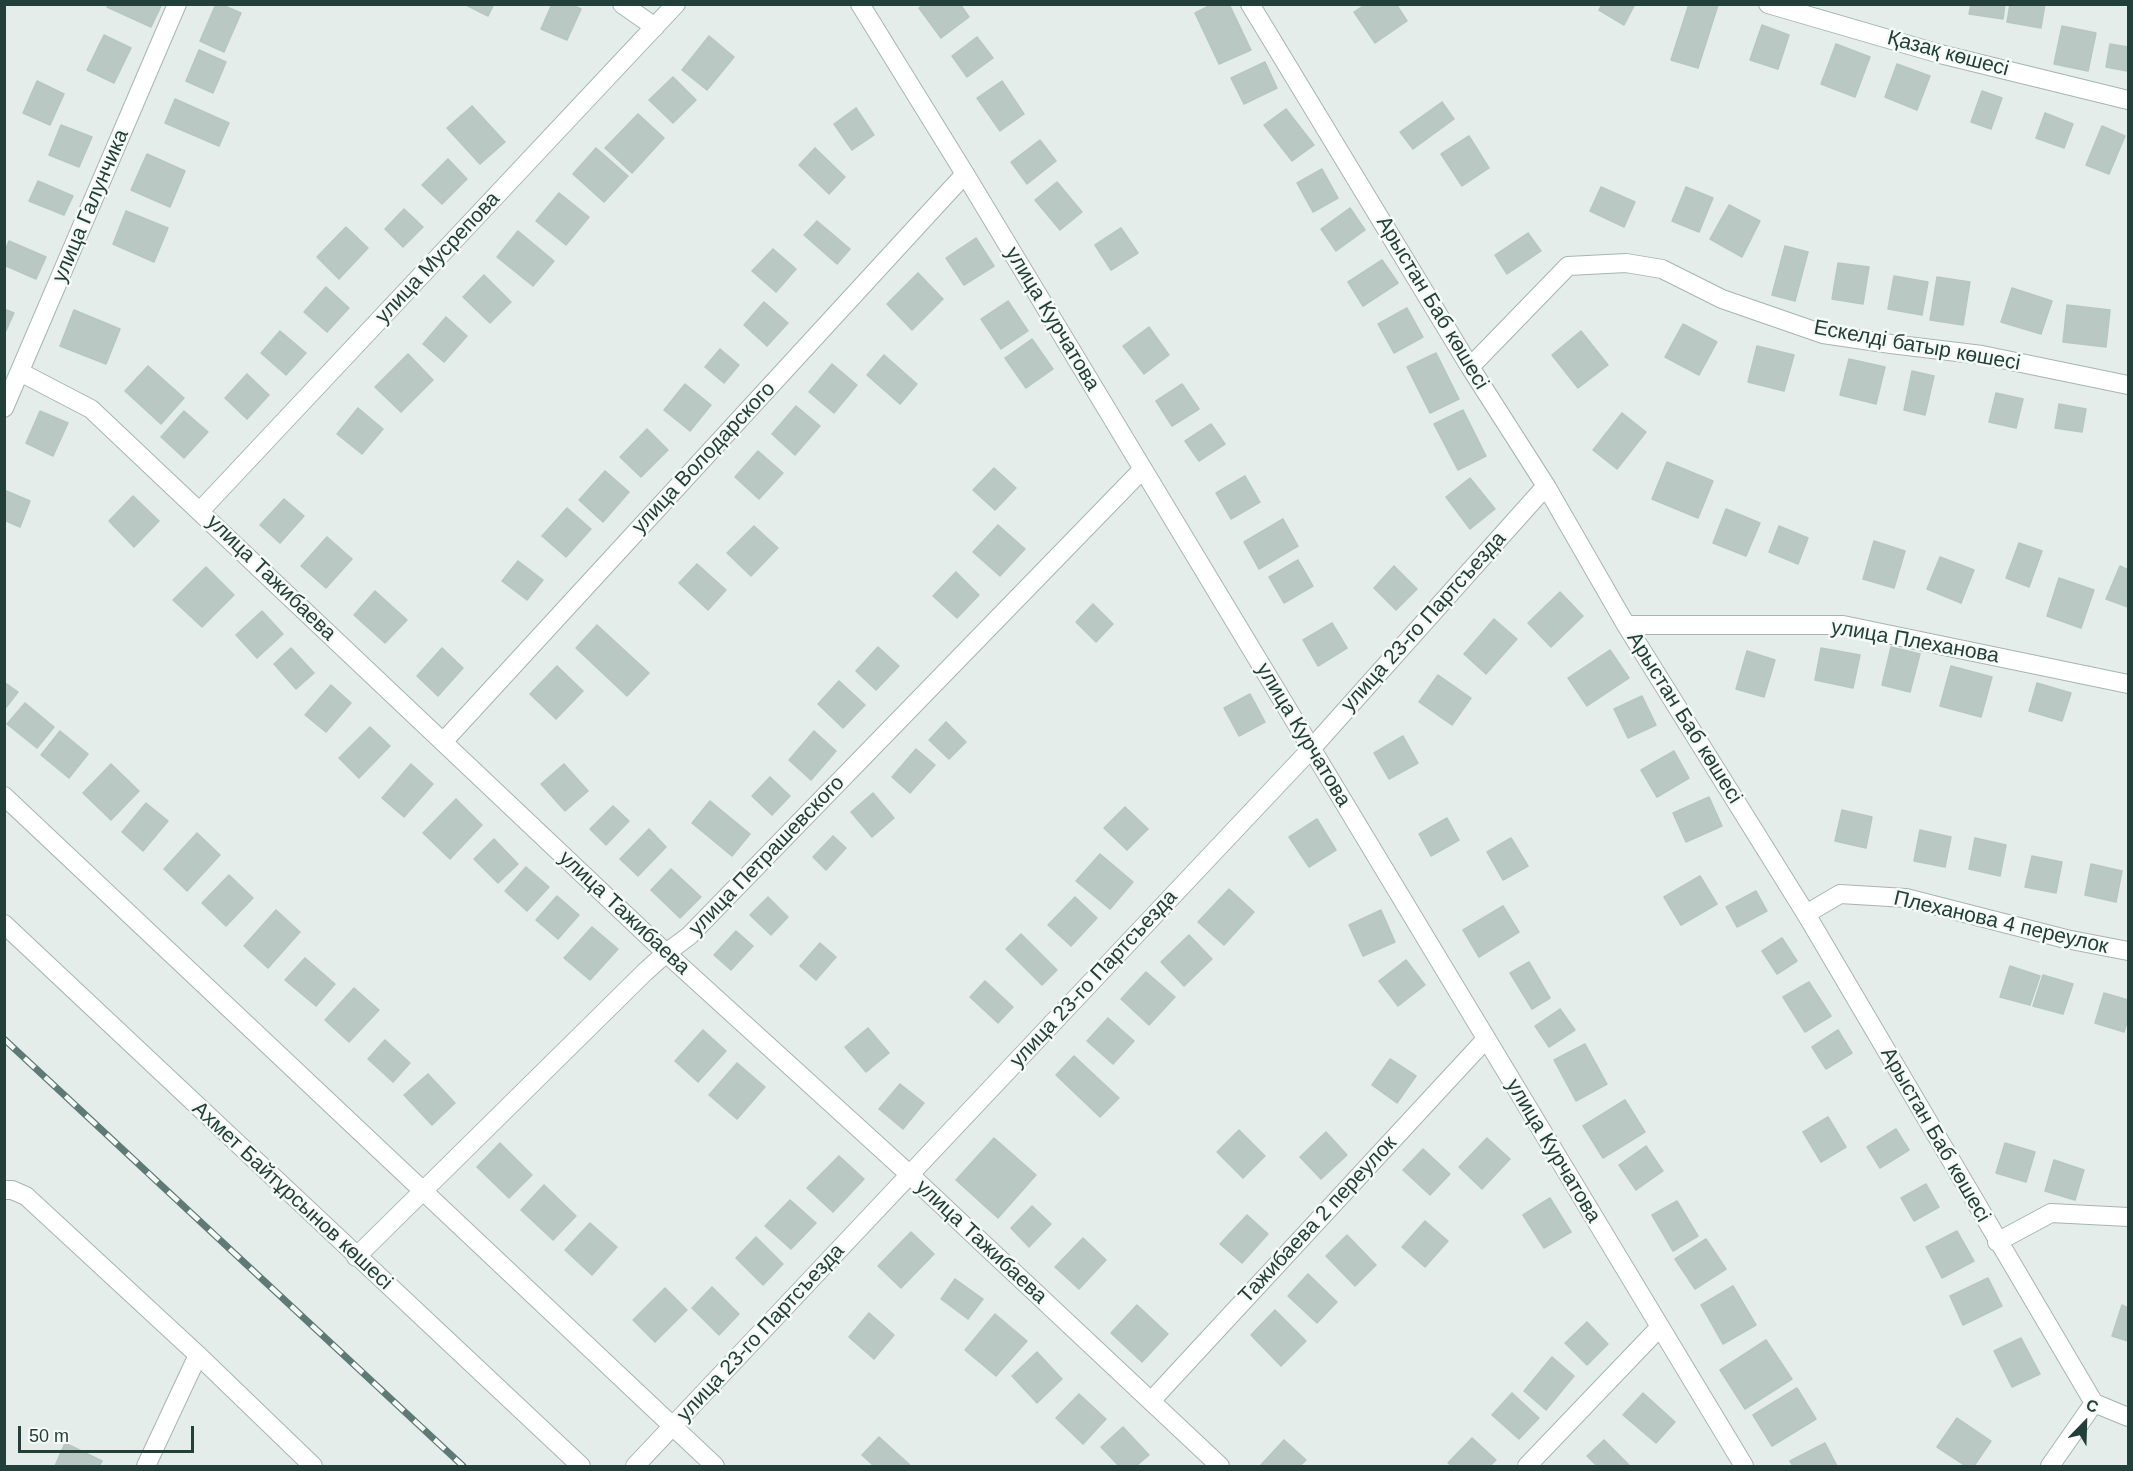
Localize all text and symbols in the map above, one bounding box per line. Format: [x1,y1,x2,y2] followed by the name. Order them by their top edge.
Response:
[1885,26,2011,82] street label: Қазақ көшесі
[47,126,135,286] street label: улица Галунчика
[370,187,506,329] street label: улица Мусрепова
[1370,212,1494,394] street label: Арыстан Баб көшесі
[999,243,1105,395] street label: улица Курчатова
[1812,315,2022,377] street label: Ескелді батыр көшесі
[627,377,781,539] street label: улица Володарского
[201,510,341,646] street label: улица Тажибаева
[1336,527,1512,717] street label: улица 23-го Партсъезда
[1829,615,2001,669] street label: улица Плеханова
[1621,628,1747,808] street label: Арыстан Баб көшесі
[1250,659,1356,811] street label: улица Курчатова
[684,771,850,941] street label: улица Петрашевского
[553,846,695,980] street label: улица Тажибаева
[1005,885,1183,1073] street label: улица 23-го Партсъезда
[1891,886,2111,960] street label: Плеханова 4 переулок
[1875,1043,1995,1227] street label: Арыстан Баб көшесі
[1500,1075,1606,1227] street label: улица Курчатова
[187,1096,397,1296] street label: Ахмет Байтұрсынов көшесі
[1234,1131,1402,1309] street label: Тажибаева 2 переулок
[910,1175,1052,1309] street label: улица Тажибаева
[672,1239,850,1427] street label: улица 23-го Партсъезда
[2055,1393,2115,1453] north arrow
[2084,1396,2101,1416] text: С
[21,1414,196,1452] scale bar
[29,1426,69,1446] text: 50 m

